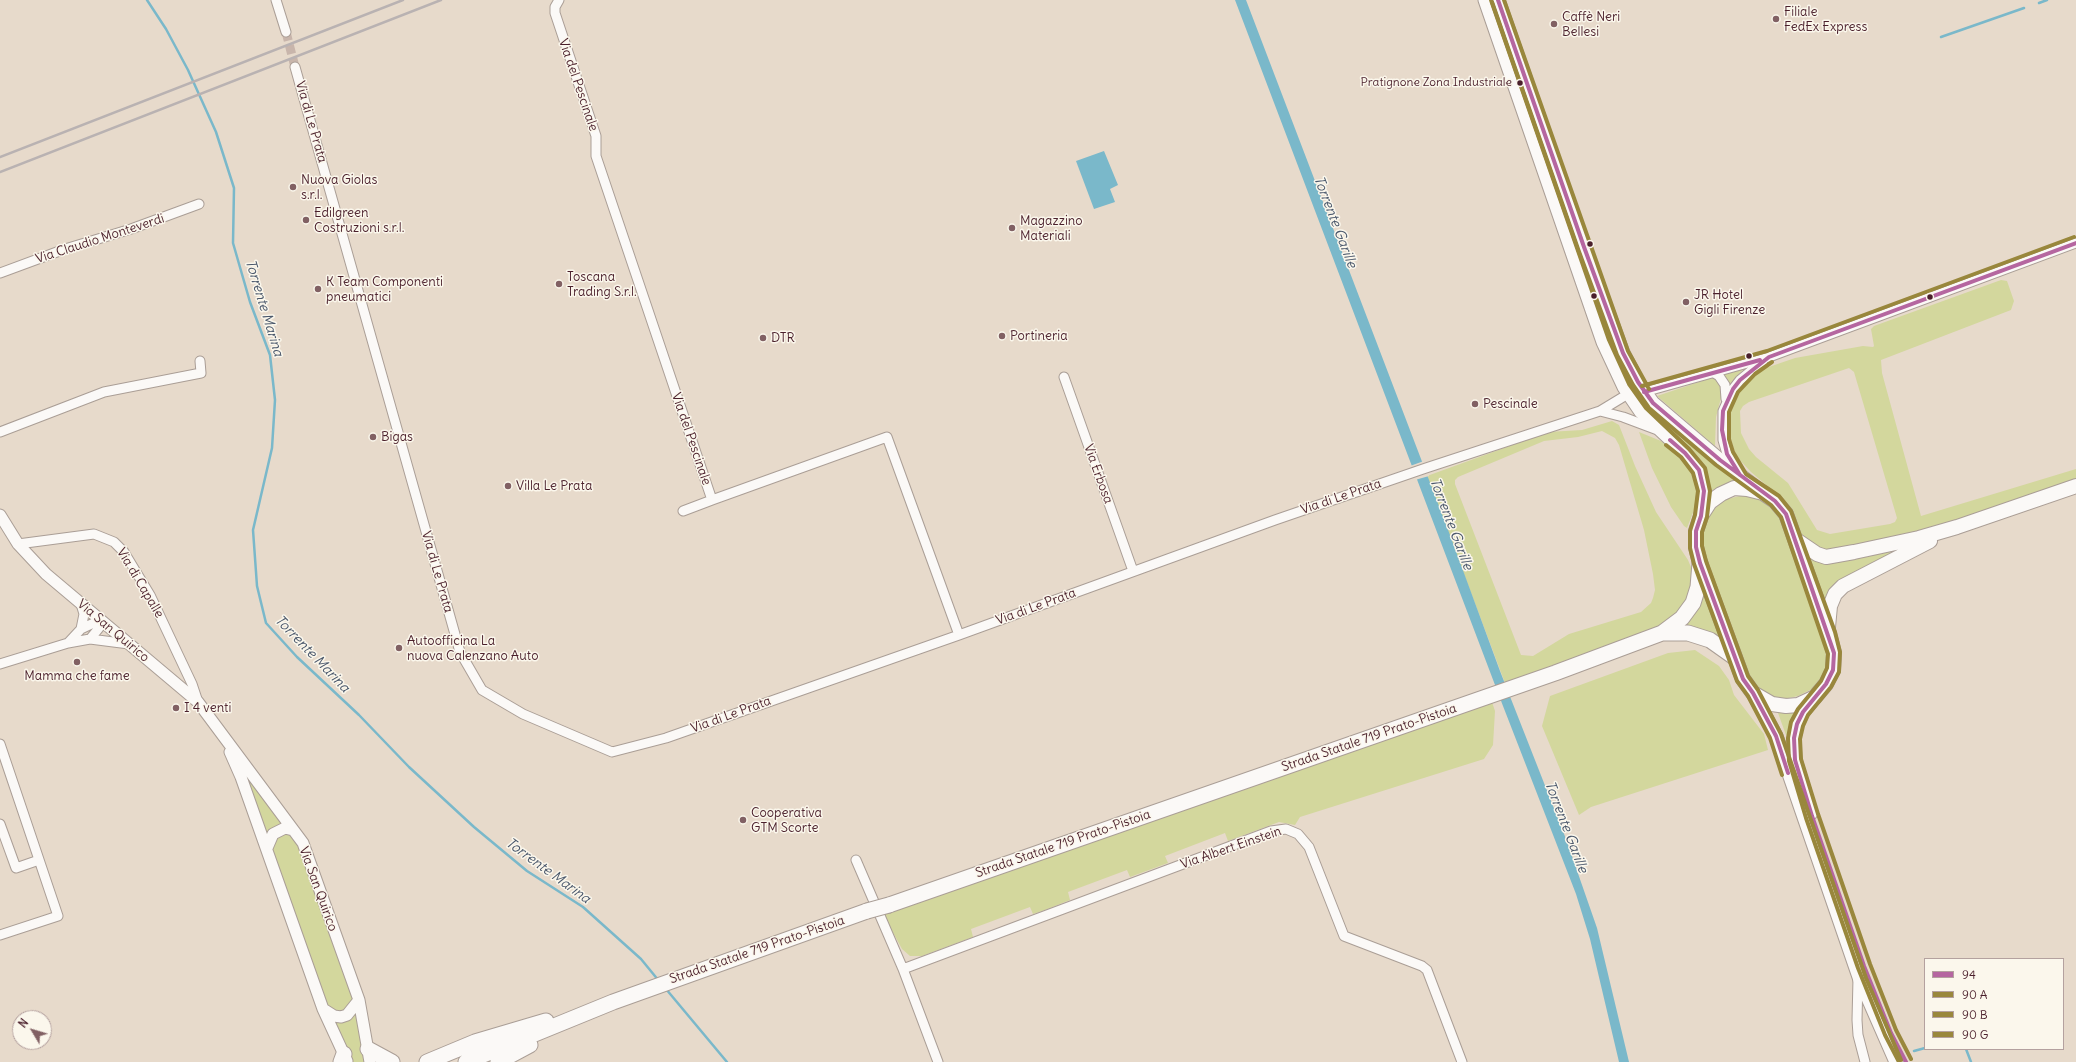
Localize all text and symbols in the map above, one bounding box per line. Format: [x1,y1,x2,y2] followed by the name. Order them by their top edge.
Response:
[1784,4,1867,35] place label: Filiale FedEx Express
[1562,9,1620,40] place label: Caffè Neri Bellesi
[1771,14,1781,24] marker: Filiale FedEx Express
[1549,19,1559,29] marker: Caffè Neri Bellesi
[555,37,601,133] street label: Via del Pescinale
[1361,76,1512,90] place label: Pratignone Zona Industriale
[1515,78,1525,88] marker: Pratignone Zona Industriale
[292,79,330,165] street label: Via di Le Prata
[301,172,377,203] place label: Nuova Giolas s.r.l.
[1310,174,1360,270] water label: Torrente Garille
[288,182,298,192] marker: Nuova Giolas s.r.l.
[314,205,404,236] place label: Edilgreen Costruzioni s.r.l.
[34,211,166,267] street label: Via Claudio Monteverdi
[1020,213,1083,244] place label: Magazzino Materiali
[301,215,311,225] marker: Edilgreen Costruzioni s.r.l.
[1007,223,1017,233] marker: Magazzino Materiali
[1585,239,1595,249] unlabelled marker
[241,258,287,358] water label: Torrente Marina
[567,269,637,300] place label: Toscana Trading S.r.l.
[326,274,443,305] place label: K Team Componenti pneumatici
[554,279,564,289] marker: Toscana Trading S.r.l.
[313,284,323,294] marker: K Team Componenti pneumatici
[1694,287,1765,318] place label: JR Hotel Gigli Firenze
[1589,291,1599,301] unlabelled marker
[1925,292,1935,302] unlabelled marker
[1681,297,1691,307] marker: JR Hotel Gigli Firenze
[1010,328,1068,344] place label: Portineria
[771,330,795,346] place label: DTR
[997,331,1007,341] marker: Portineria
[758,333,768,343] marker: DTR
[1744,351,1754,361] unlabelled marker
[668,391,714,487] street label: Via del Pescinale
[1483,396,1538,412] place label: Pescinale
[1470,399,1480,409] marker: Pescinale
[381,429,413,445] place label: Bigas
[368,432,378,442] marker: Bigas
[1080,442,1116,506] street label: Via Erbosa
[1299,476,1383,518] street label: Via di Le Prata
[1426,476,1476,572] water label: Torrente Garille
[516,478,592,494] place label: Villa Le Prata
[503,481,513,491] marker: Villa Le Prata
[418,529,456,615] street label: Via di Le Prata
[113,545,167,621] street label: Via di Capalle
[994,585,1078,629] street label: Via di Le Prata
[74,596,152,666] street label: Via San Quirico
[271,612,353,696] water label: Torrente Marina
[407,633,538,664] place label: Autoofficina La nuova Calenzano Auto
[394,643,404,653] marker: Autoofficina La nuova Calenzano Auto
[72,657,82,667] marker: Mamma che fame
[24,668,130,684] place label: Mamma che fame
[689,693,773,737] street label: Via di Le Prata
[184,700,231,716] place label: I 4 venti
[1279,701,1459,775] street label: Strada Statale 719 Prato-Pistoia
[171,703,181,713] marker: I 4 venti
[1541,779,1591,875] water label: Torrente Garille
[751,805,822,836] place label: Cooperativa GTM Scorte
[973,807,1153,881] street label: Strada Statale 719 Prato-Pistoia
[738,815,748,825] marker: Cooperativa GTM Scorte
[1179,823,1283,873] street label: Via Albert Einstein
[502,835,594,907] water label: Torrente Marina
[295,844,341,934] street label: Via San Quirico
[667,913,847,987] street label: Strada Statale 719 Prato-Pistoia
[1924,958,2064,1050] legend
[1962,967,1976,982] text: 94
[1962,987,1987,1002] text: 90 A
[1962,1007,1988,1022] text: 90 B
[12,1010,52,1050] north arrow
[15,1016,31,1031] text: N
[1962,1027,1988,1042] text: 90 G

